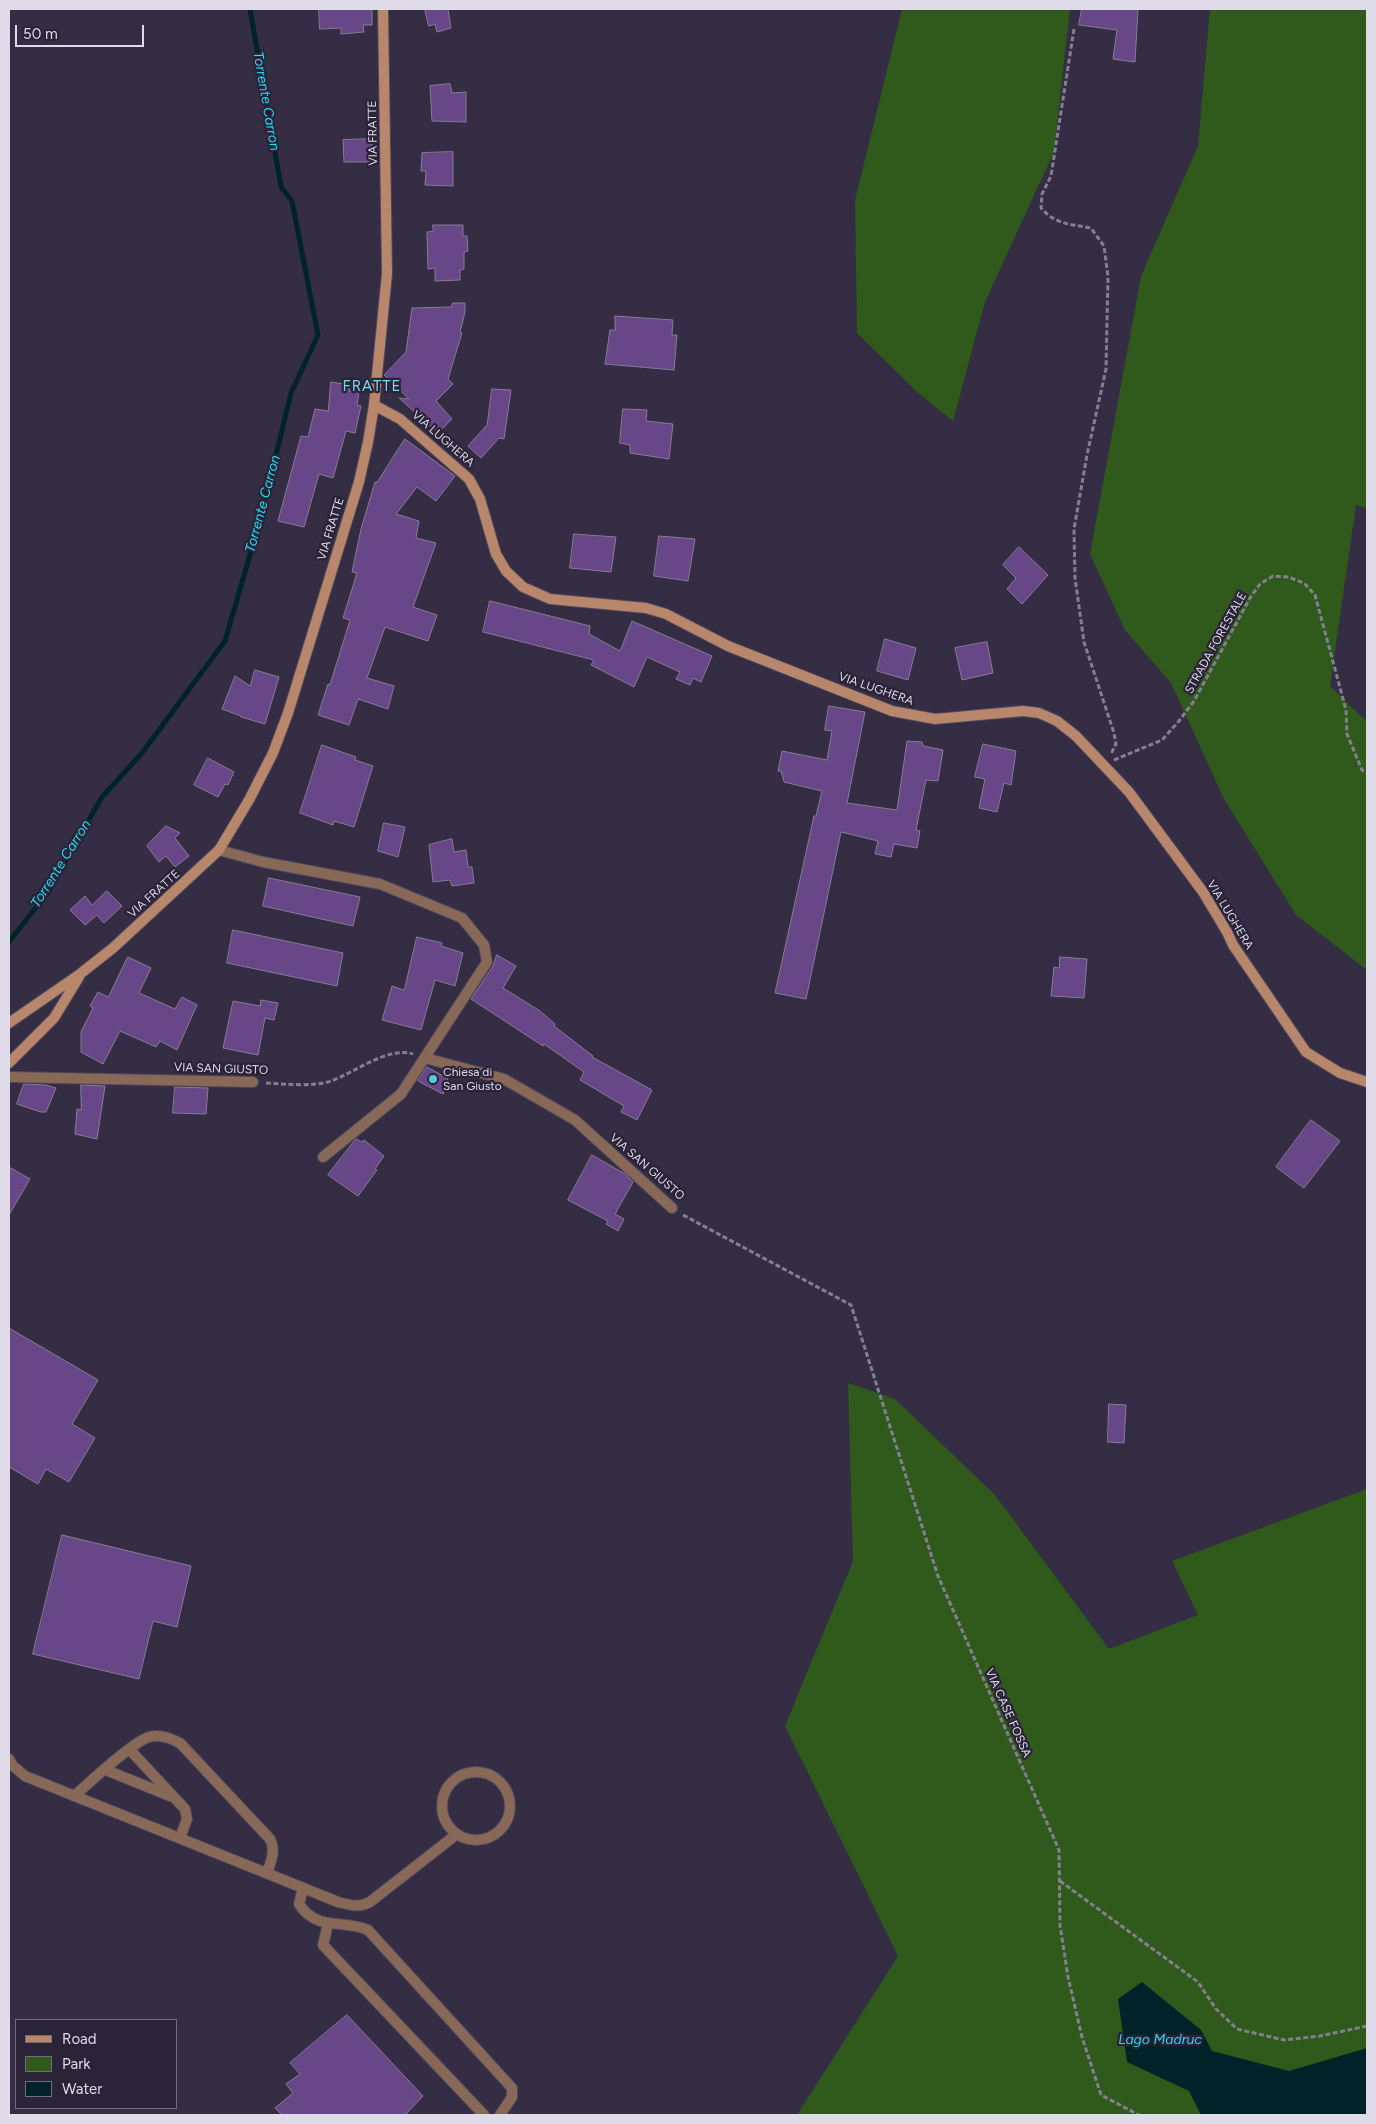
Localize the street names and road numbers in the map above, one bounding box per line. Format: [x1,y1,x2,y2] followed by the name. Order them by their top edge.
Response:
[365,100,381,166] street label: VIA FRATTE
[409,408,477,470] street label: VIA LUGHERA
[315,496,347,562] street label: VIA FRATTE
[1182,590,1250,696] street label: STRADA FORESTALE
[837,669,915,709] street label: VIA LUGHERA
[125,867,183,921] street label: VIA FRATTE
[1204,878,1256,952] street label: VIA LUGHERA
[174,1060,268,1078] street label: VIA SAN GIUSTO
[607,1131,687,1203] street label: VIA SAN GIUSTO
[982,1666,1034,1760] street label: VIA CASE FOSSA

